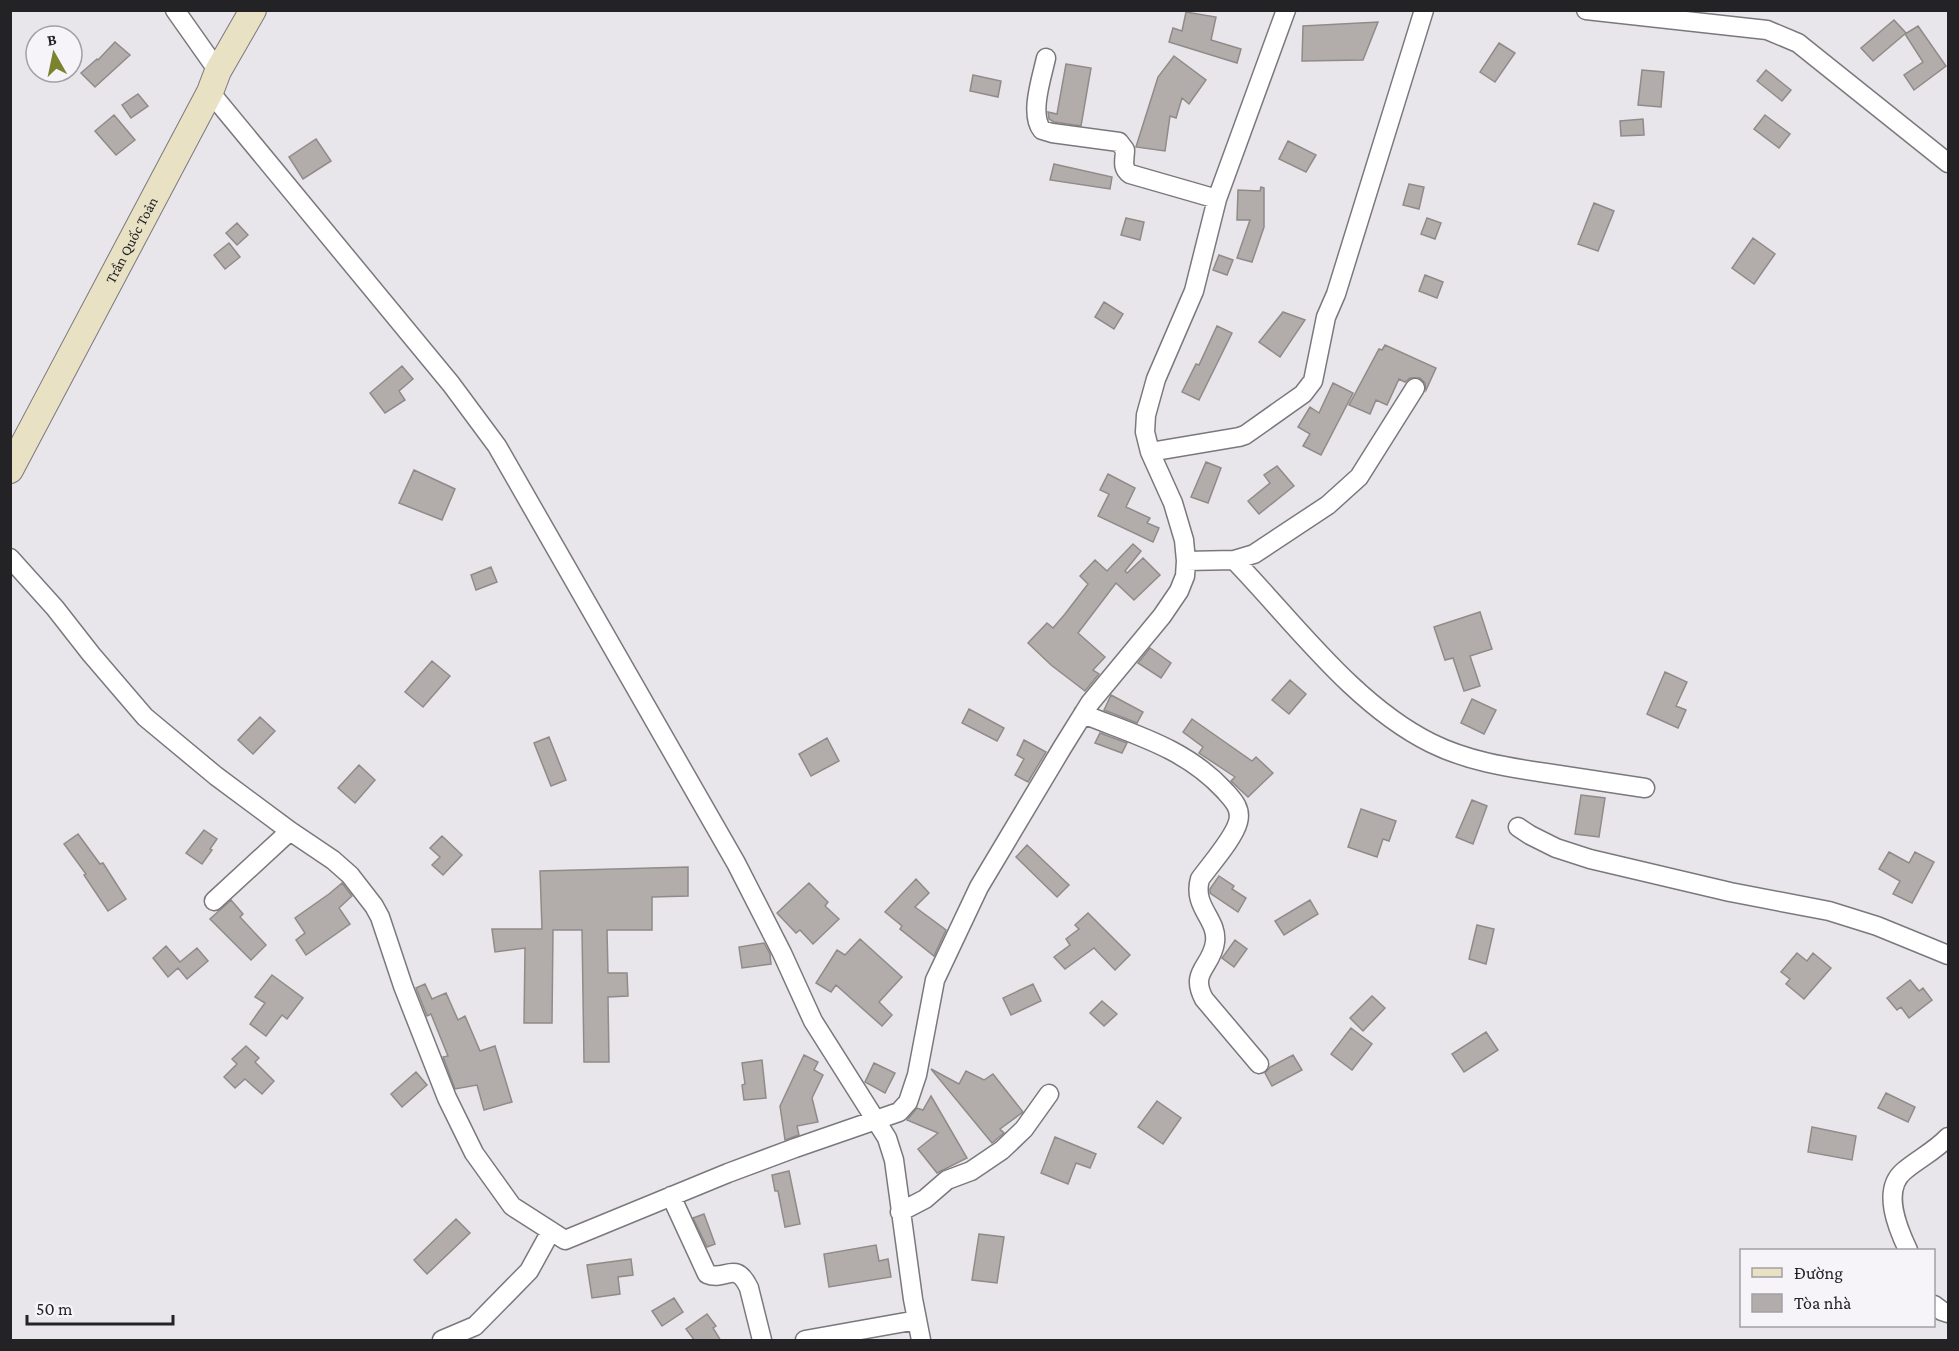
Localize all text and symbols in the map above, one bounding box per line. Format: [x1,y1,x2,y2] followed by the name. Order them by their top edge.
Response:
[24,24,84,84] north arrow
[46,31,58,49] text: B
[102,194,161,286] street label: Trần Quốc Toản
[1740,1249,1935,1327] legend
[1794,1263,1843,1283] text: Đường
[27,1288,172,1326] scale bar
[1794,1293,1851,1313] text: Tòa nhà
[36,1299,73,1319] text: 50 m

